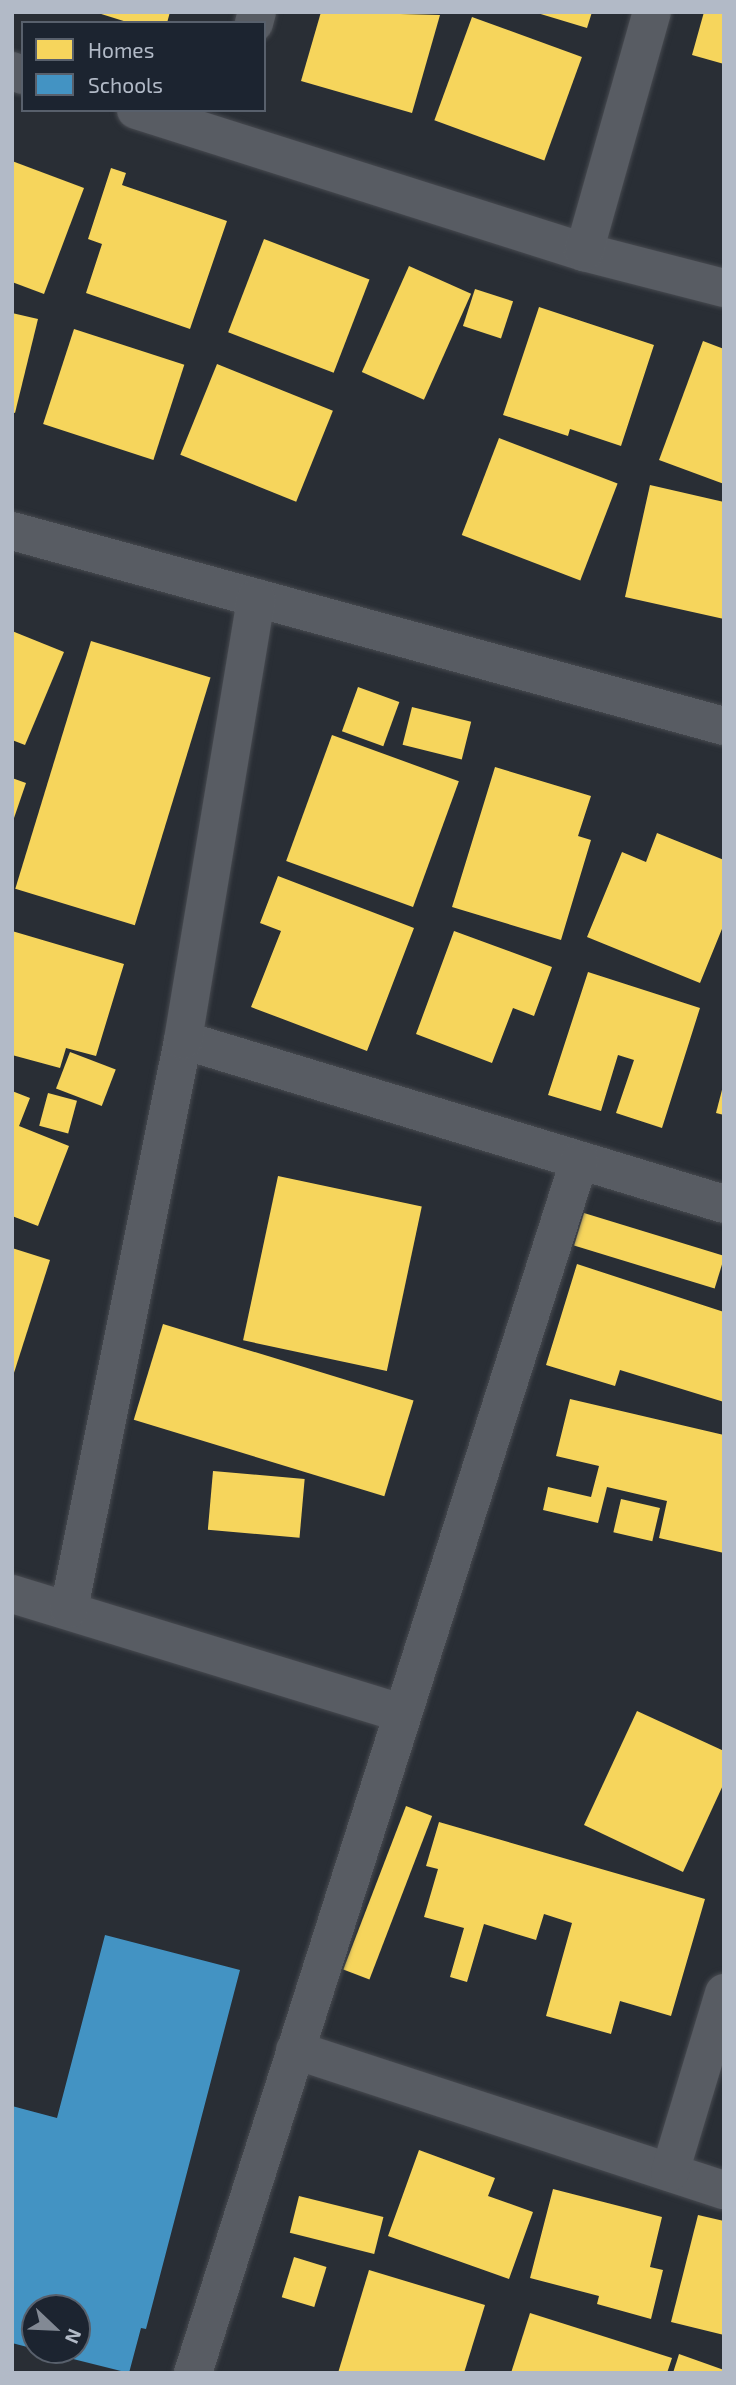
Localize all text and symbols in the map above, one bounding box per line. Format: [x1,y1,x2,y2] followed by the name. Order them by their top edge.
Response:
[21,21,266,112] legend
[88,37,154,62] text: Homes
[88,72,163,97] text: Schools
[21,2294,91,2364] north arrow
[61,2326,87,2347] text: N

